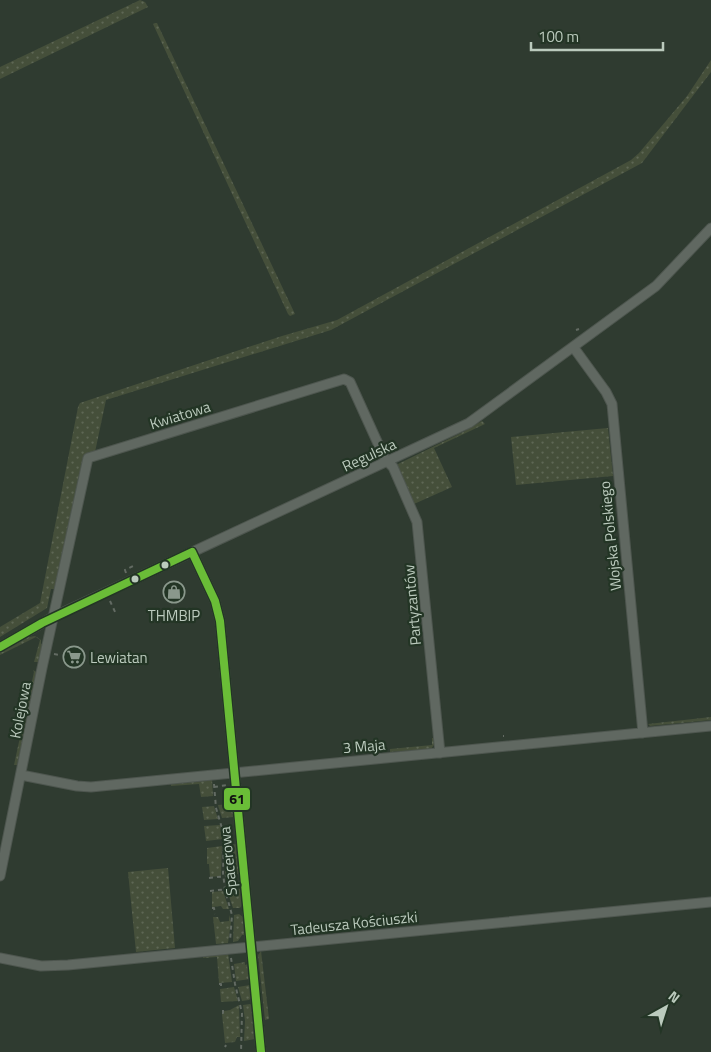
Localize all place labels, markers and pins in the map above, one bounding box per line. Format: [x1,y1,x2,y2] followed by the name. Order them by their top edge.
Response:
[160,560,170,570] unlabelled marker
[130,574,140,584] unlabelled marker
[162,580,186,604] shop icon: THMBIP
[148,604,200,627] place label: THMBIP
[62,645,86,669] supermarket icon: Lewiatan
[90,646,148,669] place label: Lewiatan

